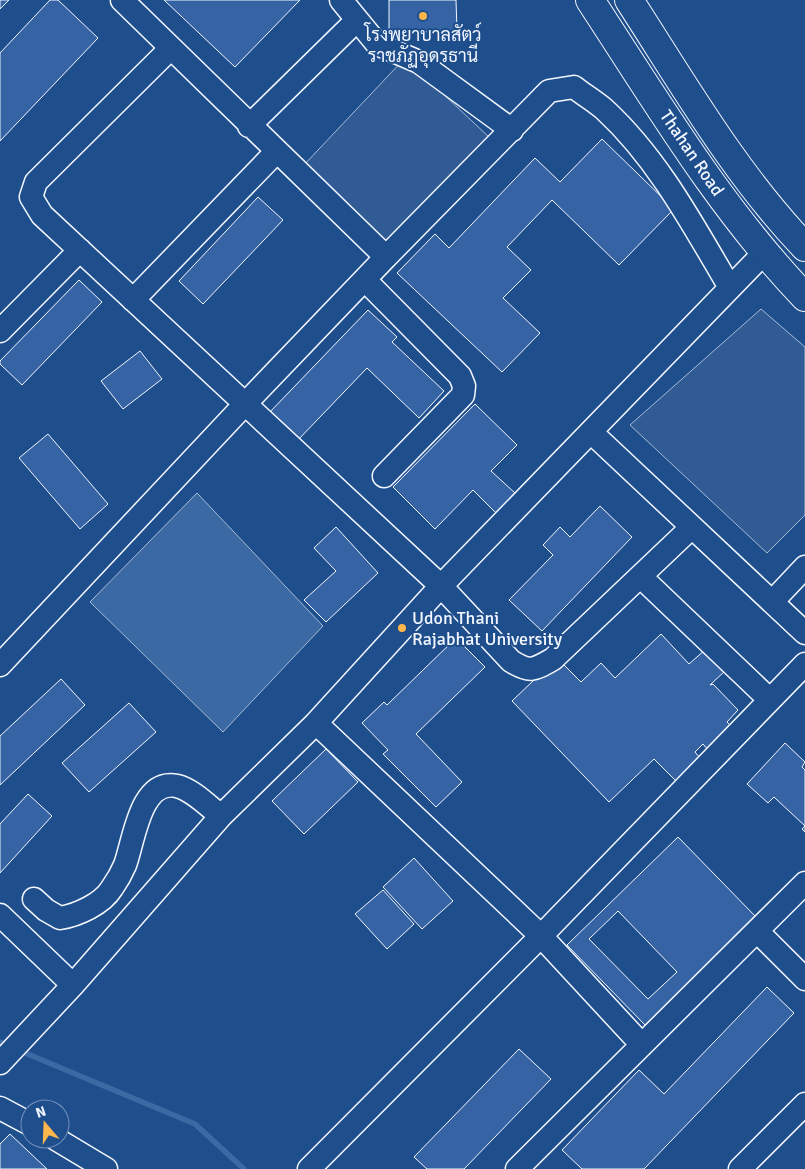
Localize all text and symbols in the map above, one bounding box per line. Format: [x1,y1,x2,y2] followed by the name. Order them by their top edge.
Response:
[417,10,429,22] marker: โรงพยาบาลสัตว์ ราชภัฏอุดรธานี
[363,22,482,68] place label: โรงพยาบาลสัตว์ ราชภัฏอุดรธานี
[655,106,729,200] street label: Thahan Road
[412,607,563,650] place label: Udon Thani Rajabhat University
[396,622,408,634] marker: Udon Thani Rajabhat University
[20,1099,70,1149] north arrow
[34,1103,48,1122] text: N

